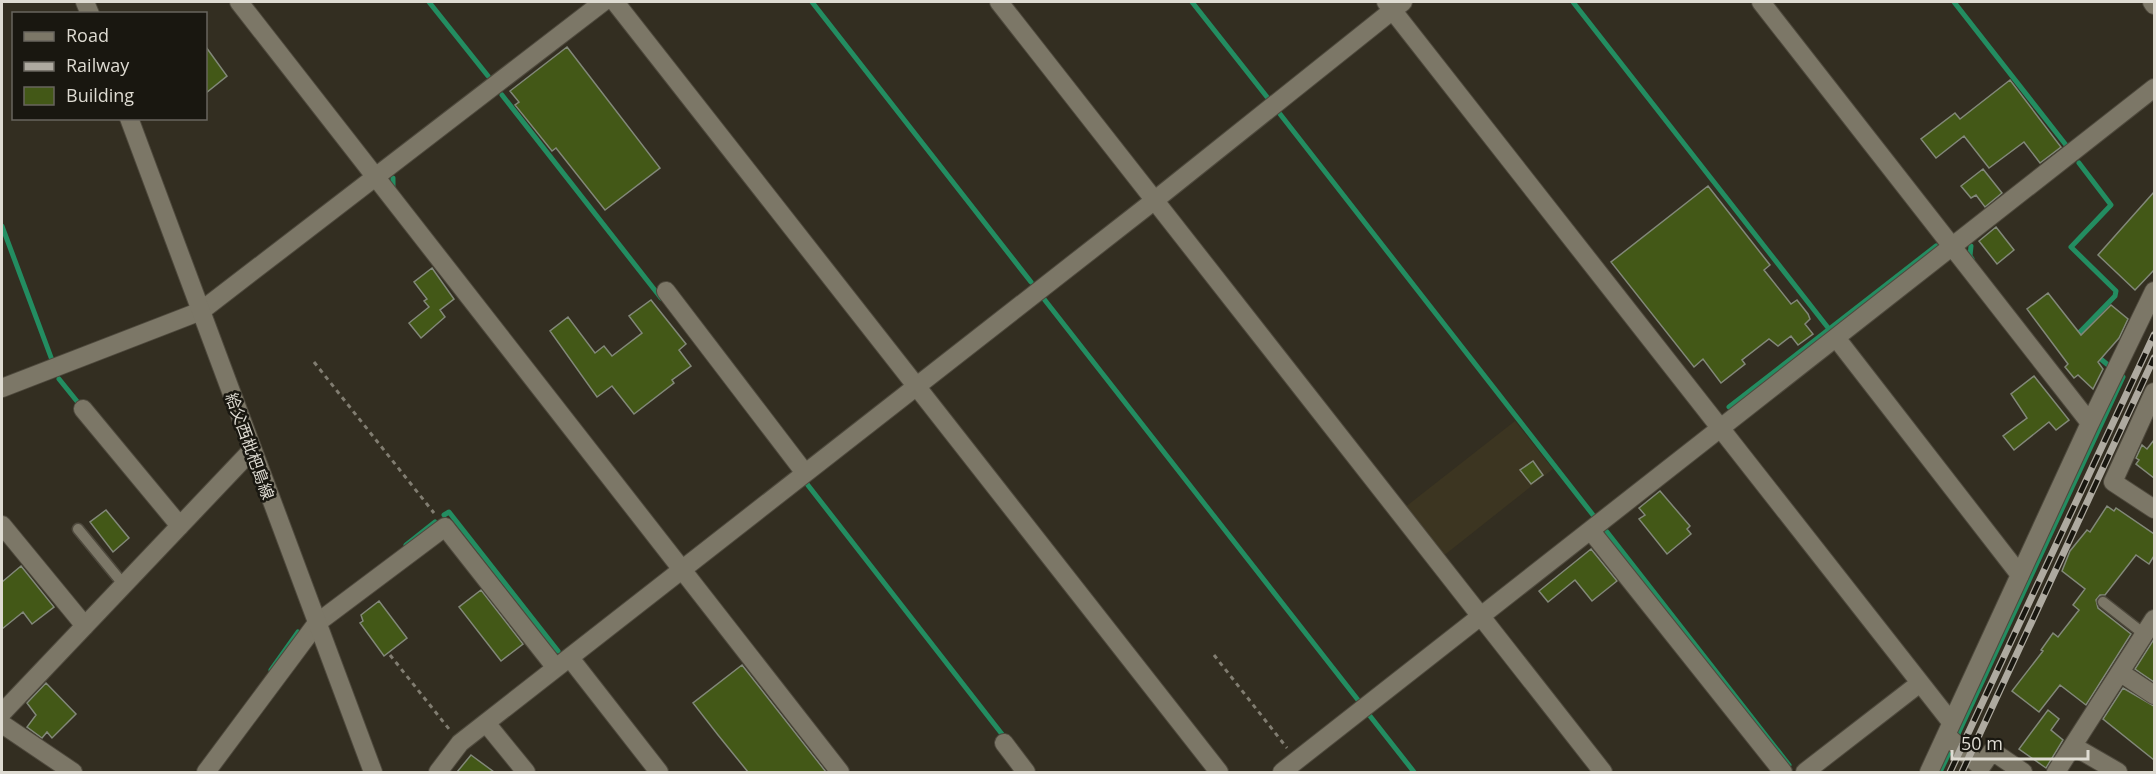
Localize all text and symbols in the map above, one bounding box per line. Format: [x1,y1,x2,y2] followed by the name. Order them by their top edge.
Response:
[12,12,207,120] legend
[66,23,109,47] text: Road
[66,53,130,77] text: Railway
[66,83,134,107] text: Building
[221,390,279,502] street label: 給父西枇杷島線
[1952,723,2088,761] scale bar
[1961,731,2003,755] text: 50 m

